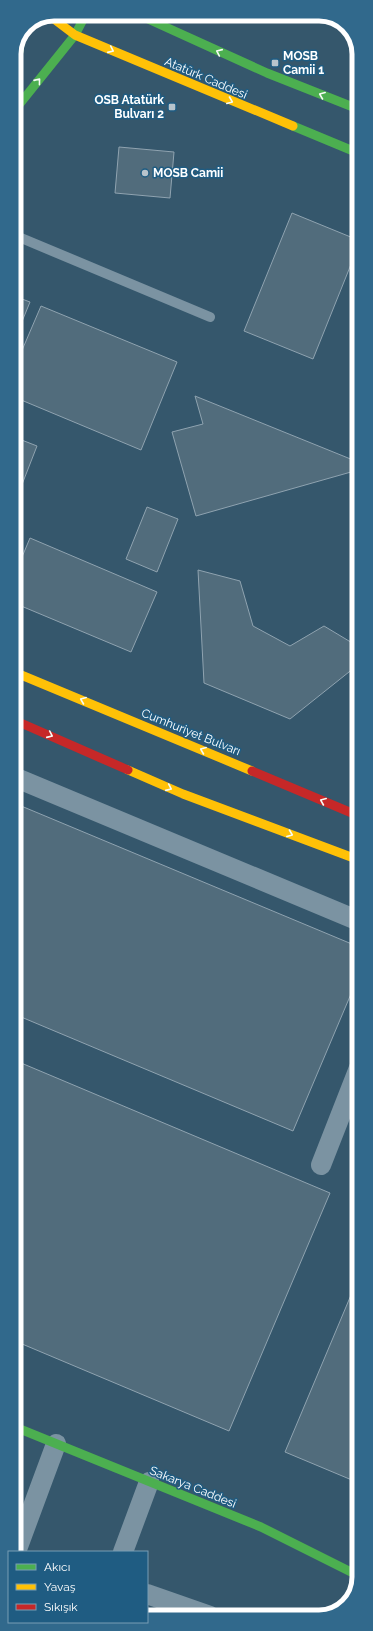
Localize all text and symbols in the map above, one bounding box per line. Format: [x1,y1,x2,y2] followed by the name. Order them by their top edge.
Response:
[106,45,114,53] one-way arrow
[215,49,223,57] one-way arrow
[283,49,324,77] place label: MOSB Camii 1
[163,54,249,102] street label: Atatürk Caddesi
[270,58,280,68] marker: MOSB Camii 1
[34,78,41,85] one-way arrow
[319,92,327,100] one-way arrow
[94,93,164,121] place label: OSB Atatürk Bulvarı 2
[227,97,234,105] one-way arrow
[167,102,177,112] marker: OSB Atatürk Bulvarı 2
[153,166,223,180] place label: MOSB Camii
[140,168,150,178] marker: MOSB Camii
[79,697,86,705] one-way arrow
[139,706,243,758] street label: Cumhuriyet Bulvarı
[46,731,53,739] one-way arrow
[199,747,207,755] one-way arrow
[165,783,172,791] one-way arrow
[319,798,327,806] one-way arrow
[287,830,294,838] one-way arrow
[148,1463,238,1511] street label: Sakarya Caddesi
[8,1551,148,1623] legend
[44,1560,70,1574] text: Akıcı
[44,1580,76,1594] text: Yavaş
[44,1600,78,1614] text: Sıkışık

